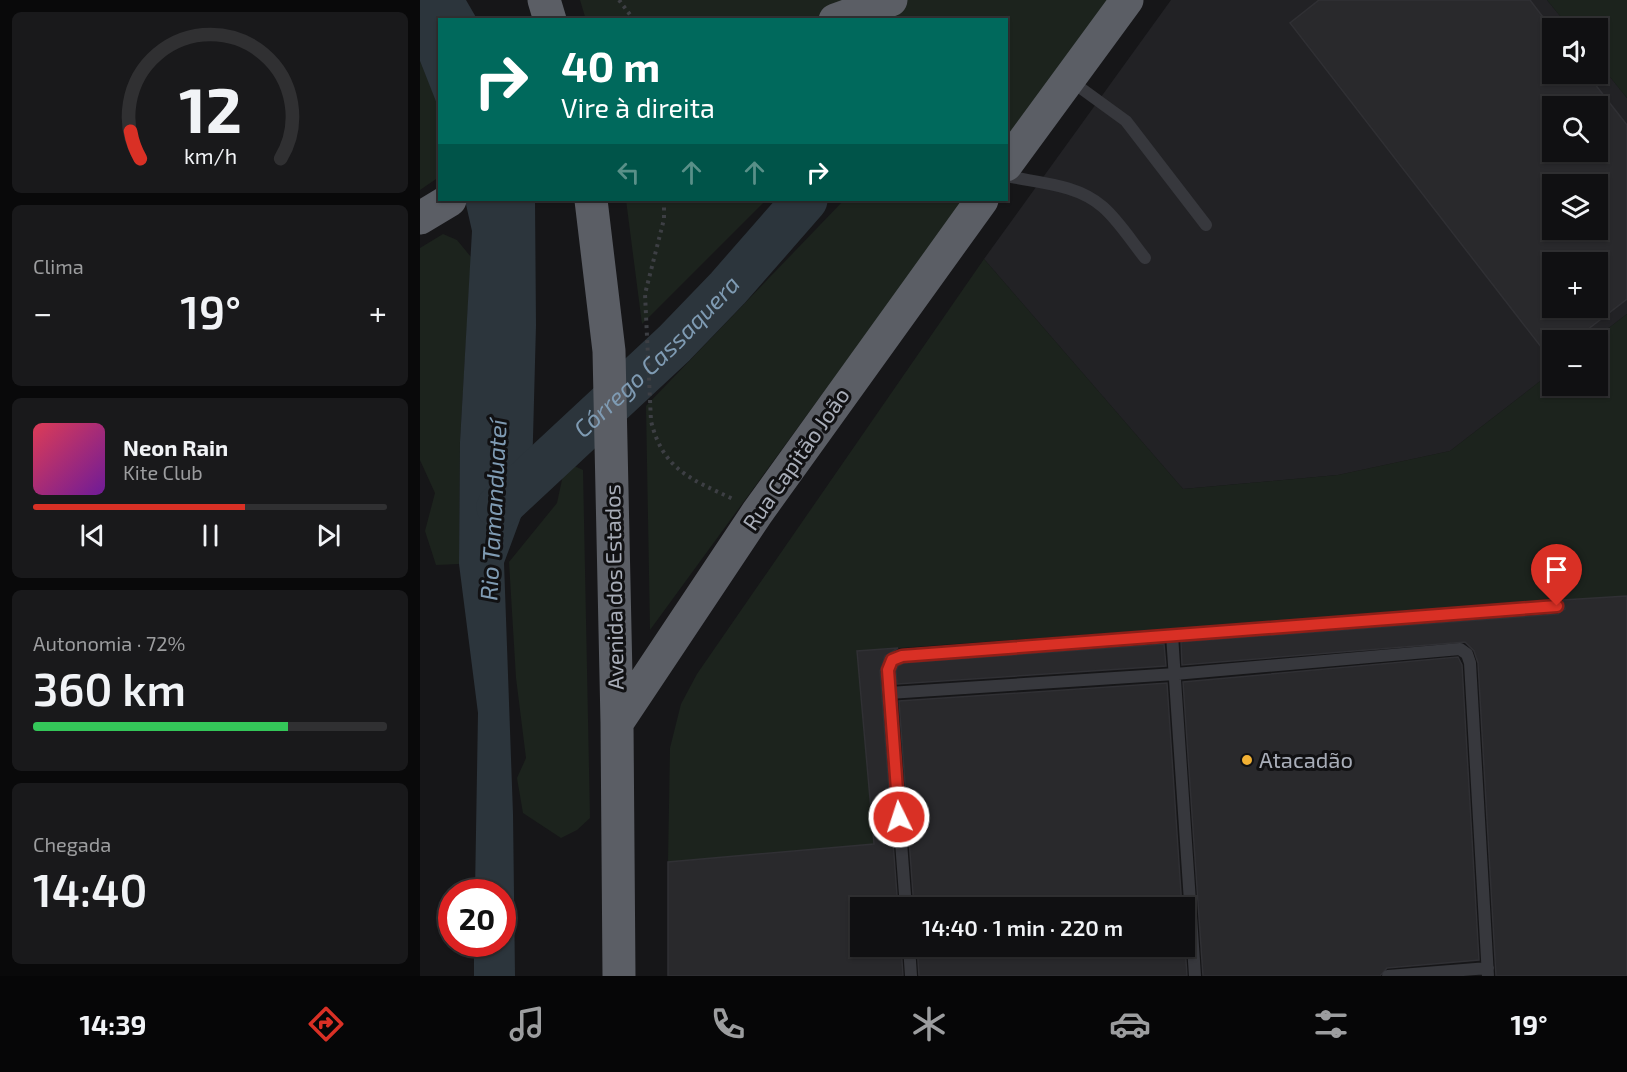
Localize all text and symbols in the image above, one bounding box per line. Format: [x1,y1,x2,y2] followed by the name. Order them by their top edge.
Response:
[1542,18,1608,396] map controls
[1542,18,1608,84] button: sound
[561,40,660,90] text: 40 m
[462,42,540,120] icon: right
[178,72,242,147] text: 12
[561,91,715,123] text: Vire à direita
[1542,96,1608,162] button: search
[183,144,237,169] text: km/h
[612,156,645,189] icon: left
[675,156,708,189] icon: ahead
[738,156,771,189] icon: ahead
[801,156,834,189] icon: right
[1542,174,1608,240] button: layers
[1542,252,1608,318] button: +
[33,254,84,278] text: Clima
[567,269,745,443] water label: Córrego Cassaquera
[180,284,241,338] text: 19°
[33,292,52,332] text: −
[369,292,387,332] text: +
[1542,330,1608,396] button: −
[736,382,854,535] street label: Rua Capitão João
[473,416,512,601] water label: Rio Tamanduateí
[123,434,228,460] text: Neon Rain
[123,460,203,484] text: Kite Club
[598,484,628,690] street label: Avenida dos Estados
[76,519,109,552] icon: previous
[194,519,227,552] icon: pause
[312,519,345,552] icon: next
[1531,544,1582,606] pin
[1540,553,1573,586] icon: arrive
[33,631,185,655] text: Autonomia · 72%
[33,661,186,715] text: 360 km
[1259,746,1353,772] place label: Atacadão
[1240,753,1254,767] marker: Atacadão
[867,785,931,849] position arrow
[33,832,111,856] text: Chegada
[33,862,147,916] text: 14:40
[438,879,516,957] speed limit sign: 20
[922,914,1123,940] text: 14:40 · 1 min · 220 m
[305,1003,347,1045] icon: directions
[506,1003,548,1045] icon: music
[707,1003,749,1045] icon: phone
[908,1003,950,1045] icon: climate
[1109,1003,1151,1045] icon: car
[1310,1003,1352,1045] icon: filters
[79,1008,146,1040] text: 14:39
[1511,1008,1548,1040] text: 19°

